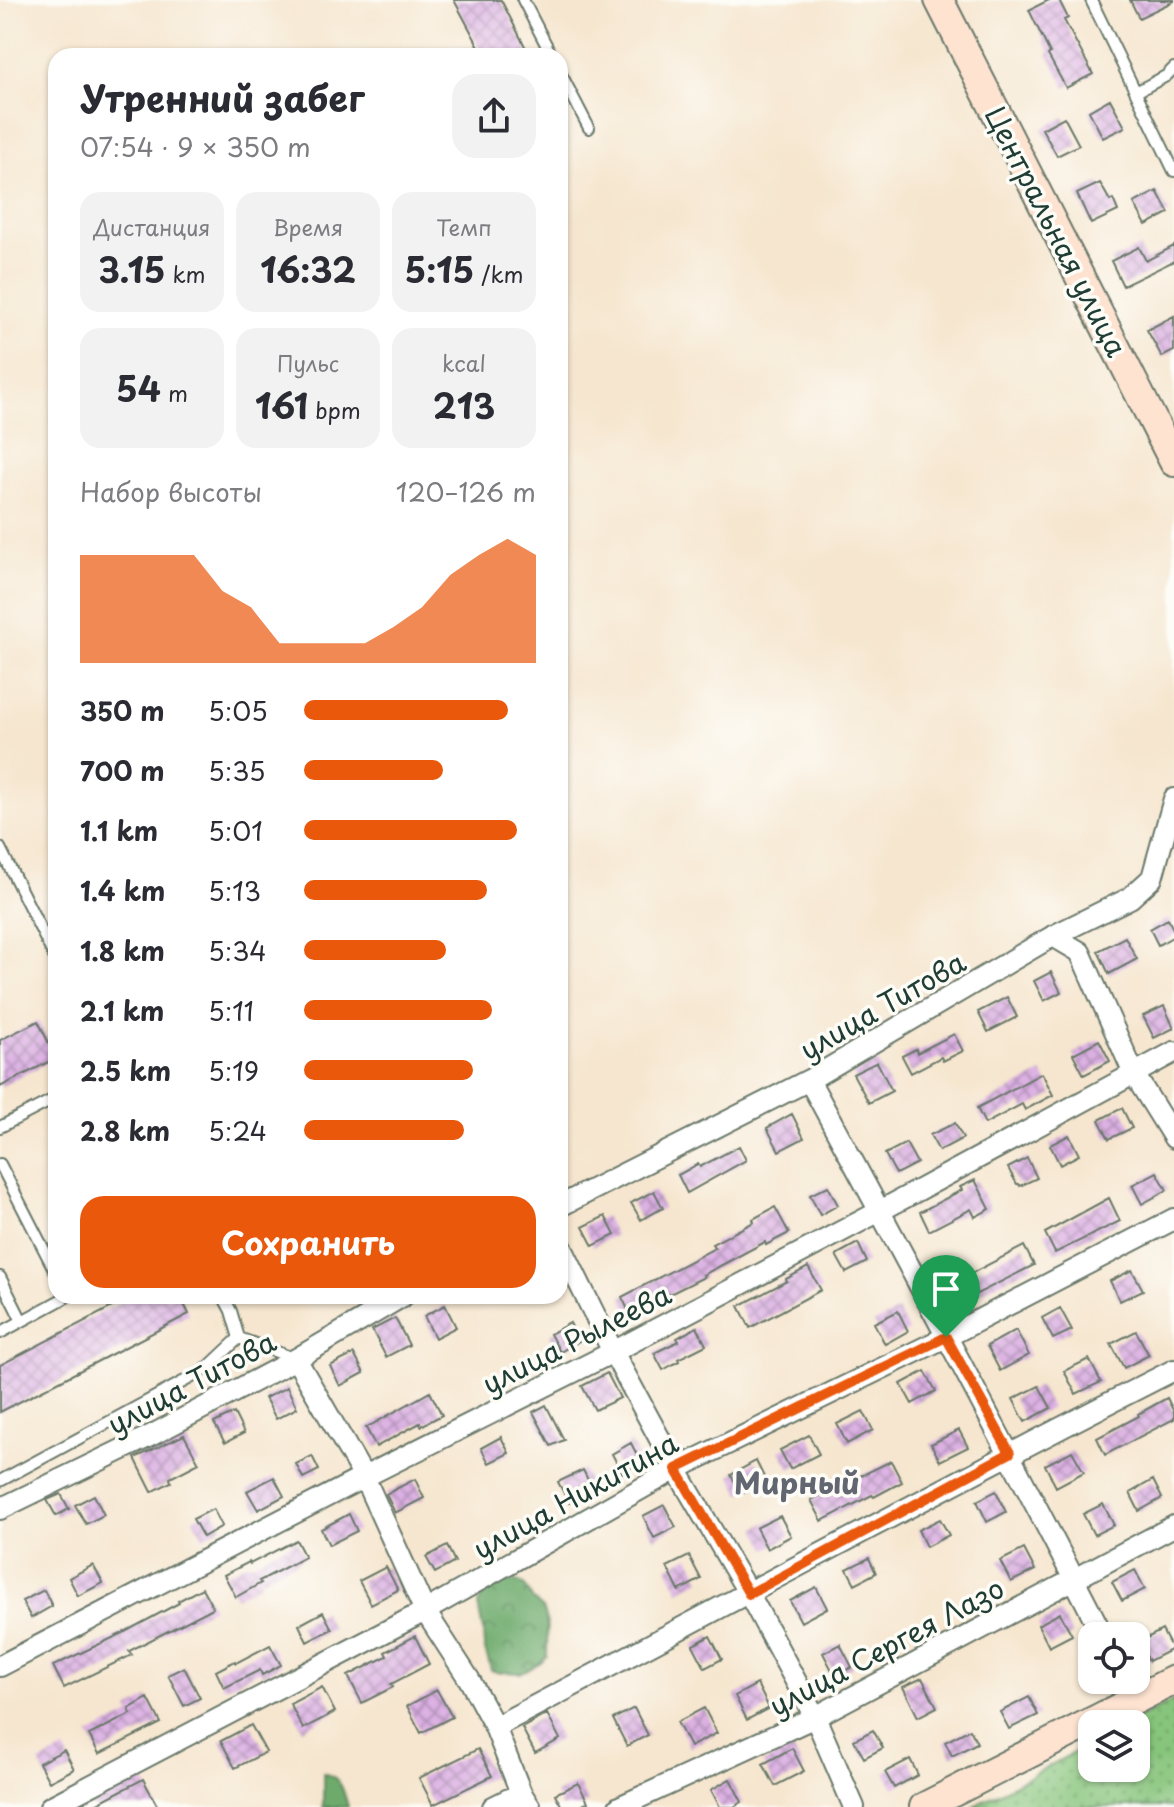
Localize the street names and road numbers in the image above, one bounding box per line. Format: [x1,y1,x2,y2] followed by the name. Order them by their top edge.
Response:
[975,98,1139,364] street label: Центральная улица
[791,940,974,1070] street label: улица Титова
[474,1272,679,1404] street label: улица Рылеева
[99,1319,283,1445] street label: улица Титова
[464,1421,686,1569] street label: улица Никитина
[761,1566,1011,1726] street label: улица Сергея Лазо

